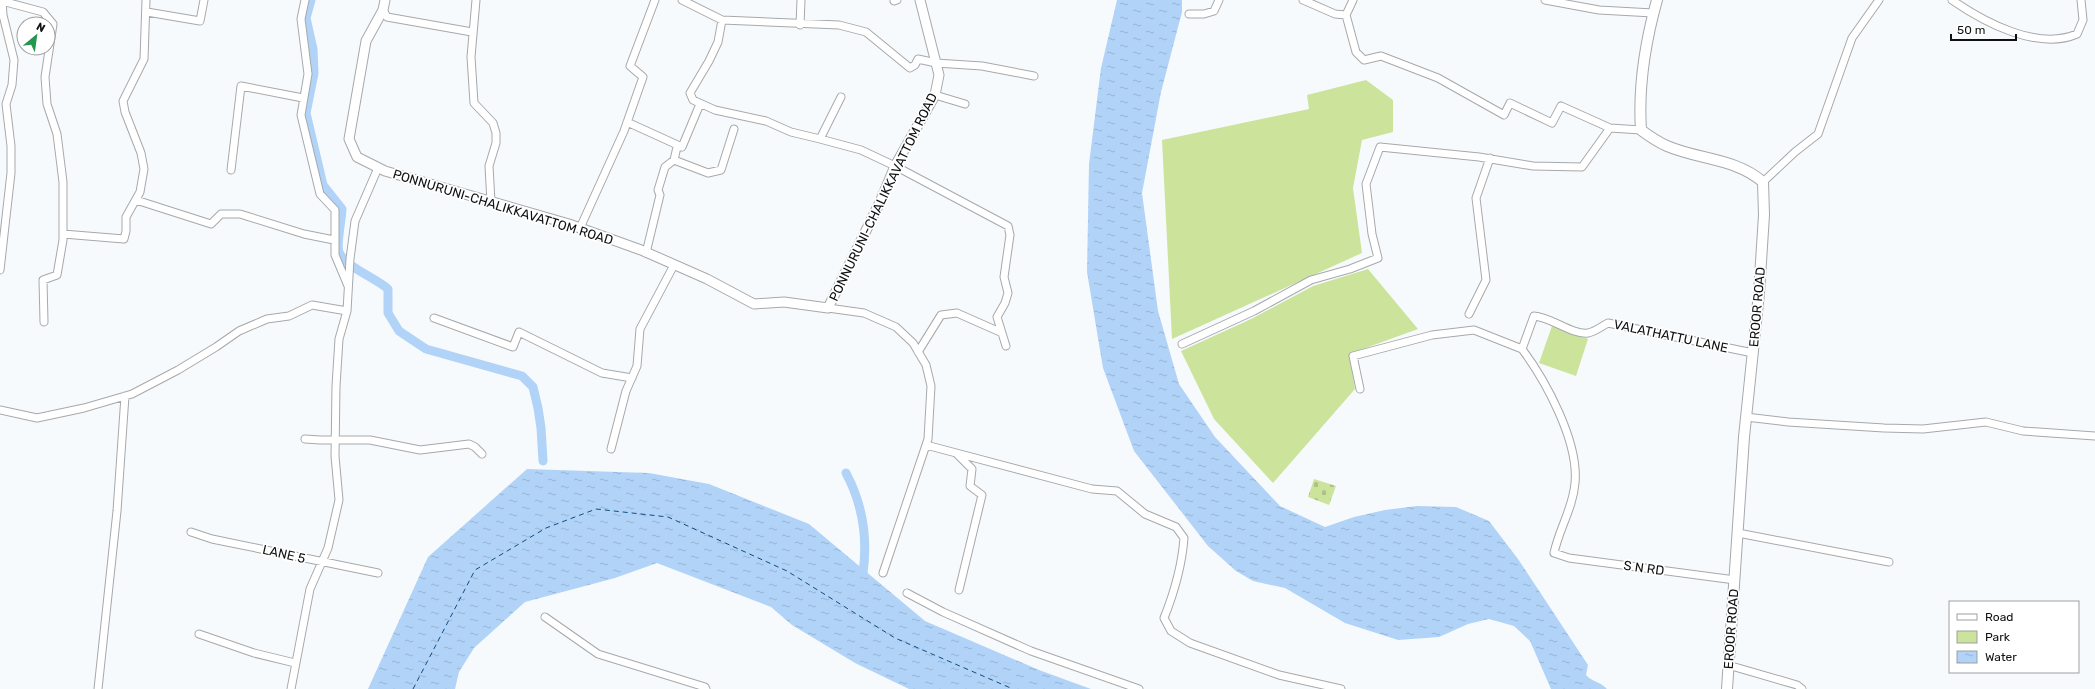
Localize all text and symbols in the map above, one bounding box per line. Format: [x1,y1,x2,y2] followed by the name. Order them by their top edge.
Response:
[16,16,56,56] north arrow
[1951,16,2016,42] scale bar
[34,20,47,35] text: N
[1957,23,1985,37] text: 50 m
[826,91,940,303] street label: PONNURUNI-CHALIKKAVATTOM ROAD
[391,166,615,248] street label: PONNURUNI-CHALIKKAVATTOM ROAD
[1746,266,1768,348] street label: EROOR ROAD
[1612,317,1730,355] street label: VALATHATTU LANE
[261,542,307,566] street label: LANE 5
[1623,558,1665,578] street label: S N RD
[1721,588,1741,670] street label: EROOR ROAD
[1949,601,2079,673] legend
[1985,610,2013,624] text: Road
[1985,630,2011,644] text: Park
[1985,650,2017,664] text: Water

